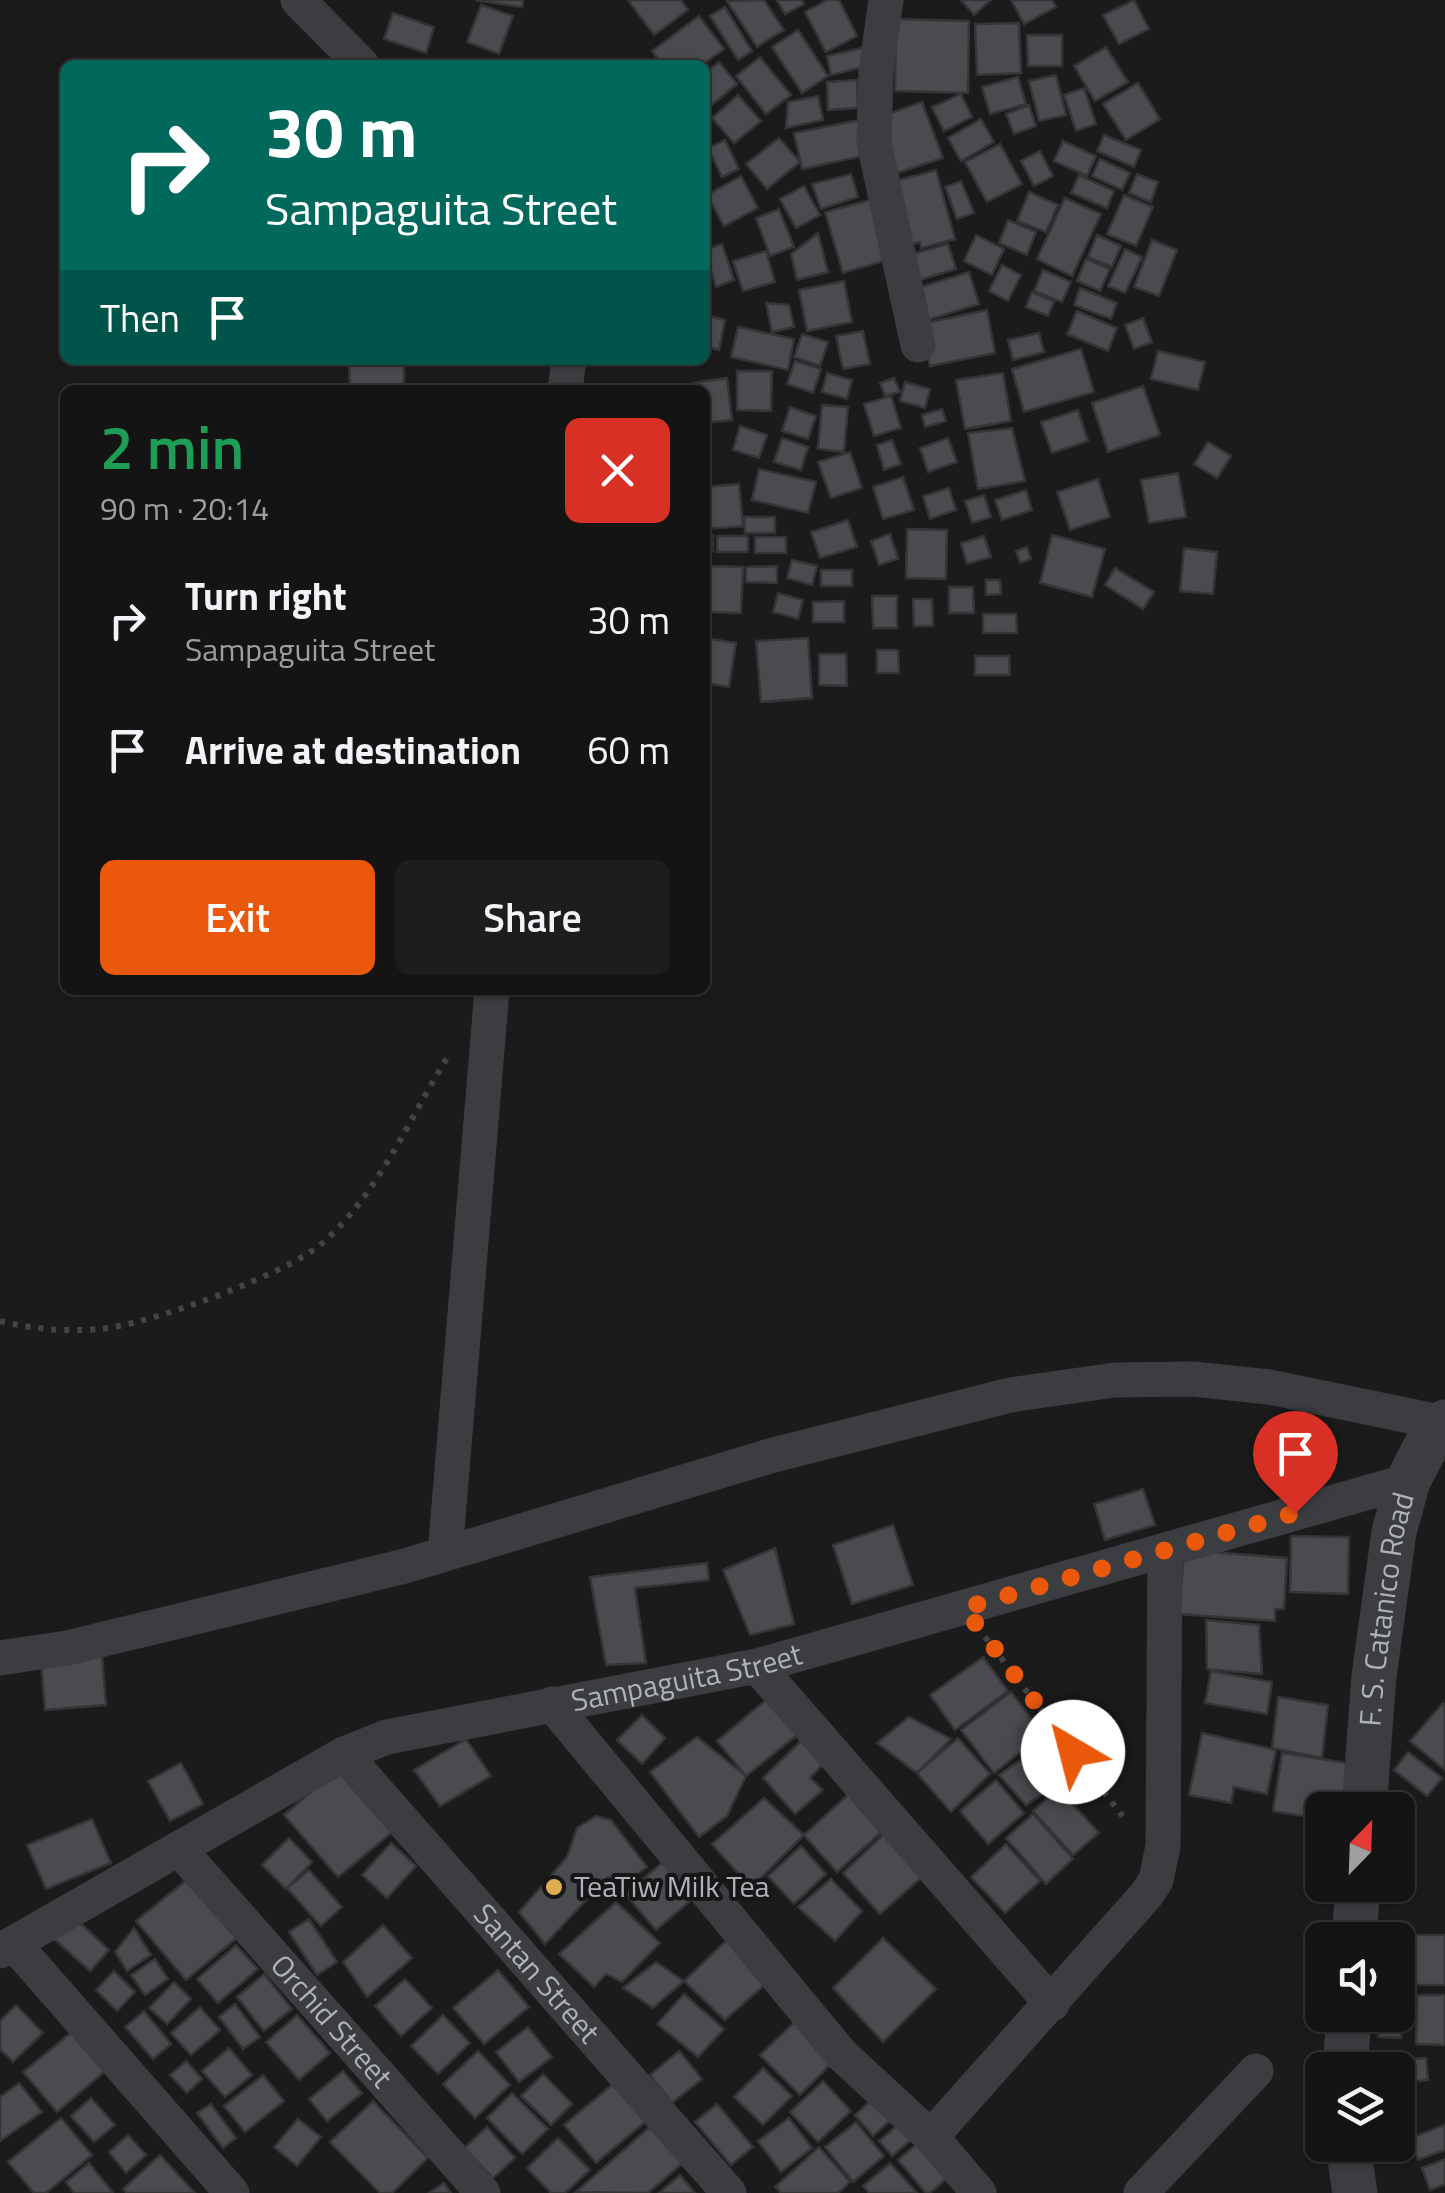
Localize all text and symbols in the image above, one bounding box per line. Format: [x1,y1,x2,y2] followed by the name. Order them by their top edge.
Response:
[265,78,418,184] text: 30 m
[100,100,230,230] icon: right
[265,174,617,242] text: Sampaguita Street
[100,289,180,347] text: Then
[200,290,255,345] icon: arrive
[100,401,244,492] text: 2 min
[565,418,670,523] button: close
[100,484,269,532] text: 90 m · 20:14
[185,567,347,625] text: Turn right
[587,591,670,649] text: 30 m
[100,593,155,648] icon: right
[185,625,435,673] text: Sampaguita Street
[185,721,521,779] text: Arrive at destination
[587,721,670,779] text: 60 m
[100,723,155,778] icon: arrive
[100,860,375,975] button: Exit
[395,860,670,975] button: Share
[1253,1411,1338,1514] pin
[1268,1426,1323,1481] icon: arrive
[1346,1487,1426,1728] street label: F. S. Catanico Road
[567,1630,808,1723] street label: Sampaguita Street
[1021,1700,1125,1804] position arrow
[1305,1792,1415,1902] north arrow
[1305,1792,1415,2162] map controls
[574,1863,770,1909] place label: TeaTiw Milk Tea
[543,1876,565,1898] marker: TeaTiw Milk Tea
[463,1893,612,2053] street label: Santan Street
[1305,1922,1415,2032] button: sound
[260,1943,404,2098] street label: Orchid Street
[1305,2052,1415,2162] button: layers

